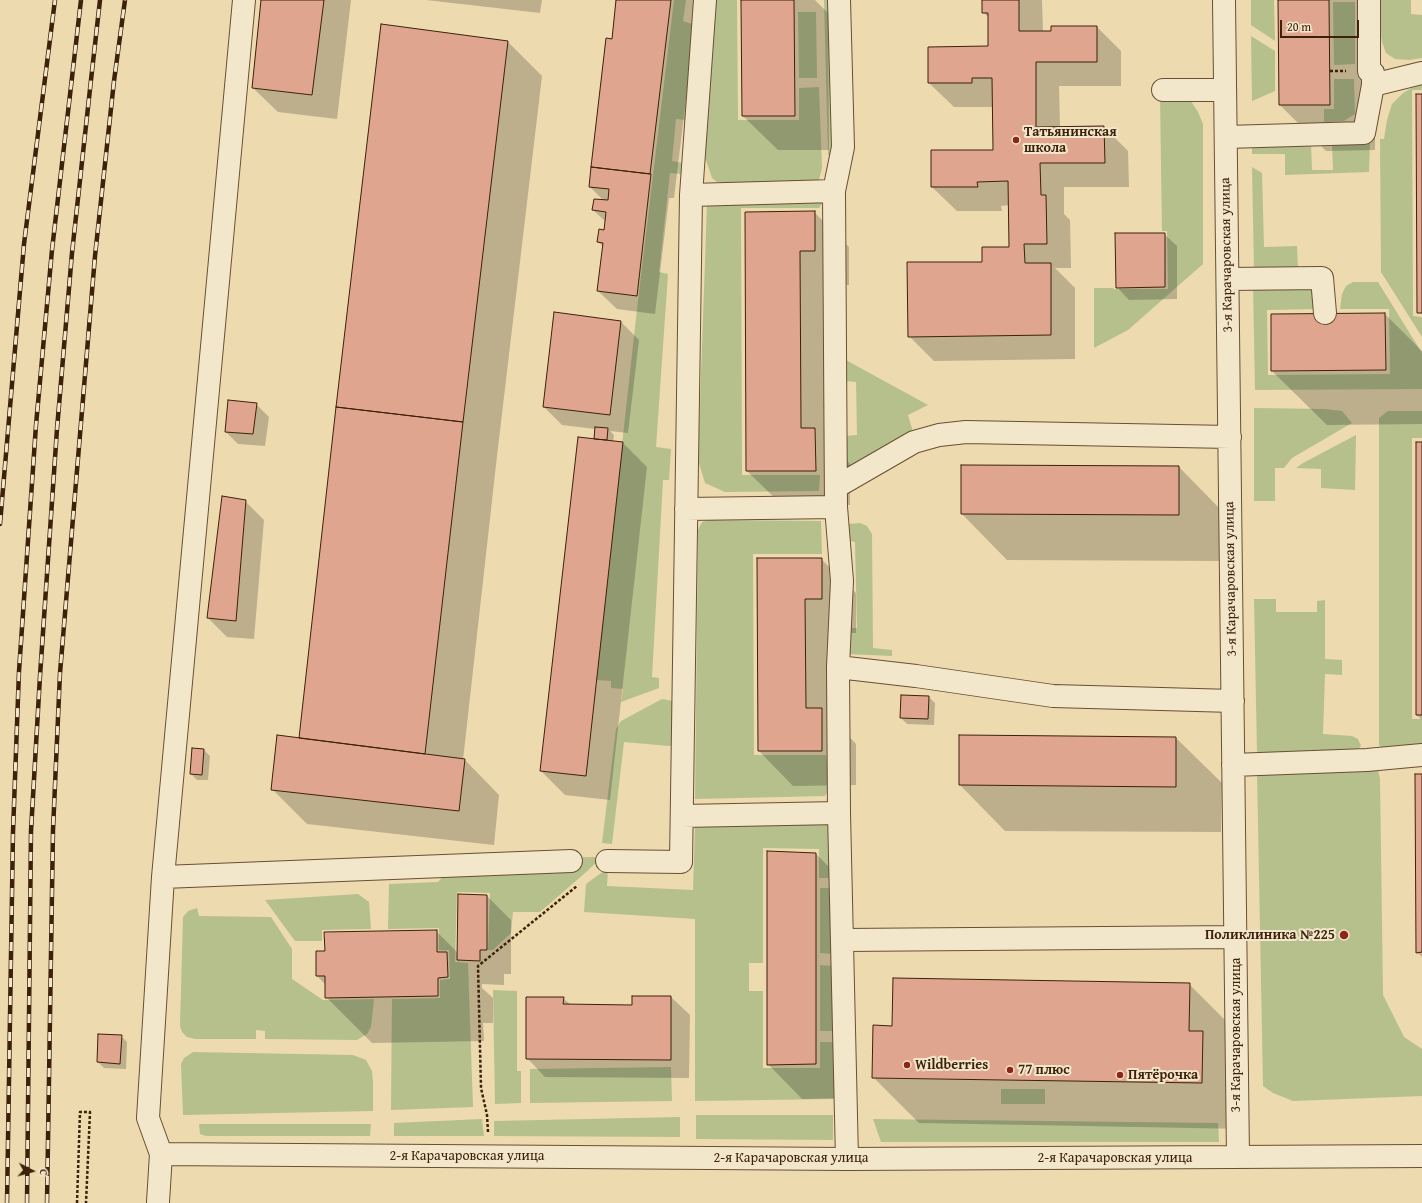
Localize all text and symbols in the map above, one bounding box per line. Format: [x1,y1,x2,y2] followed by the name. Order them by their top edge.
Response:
[1282,12,1361,38] scale bar
[1287,18,1311,35] text: 20 m
[1024,124,1117,156] place label: Татьянинская школа
[1011,135,1021,145] marker: Татьянинская школа
[1217,177,1237,333] street label: 3-я Карачаровская улица
[1221,501,1241,657] street label: 3-я Карачаровская улица
[1205,927,1335,943] place label: Поликлиника №225
[1338,929,1350,941] marker: Поликлиника №225
[1228,957,1244,1113] street label: 3-я Карачаровская улица
[915,1057,988,1073] place label: Wildberries
[902,1060,912,1070] marker: Wildberries
[1018,1062,1070,1078] place label: 77 плюс
[1005,1065,1015,1075] marker: 77 плюс
[1128,1067,1198,1083] place label: Пятёрочка
[1115,1070,1125,1080] marker: Пятёрочка
[389,1148,545,1164] street label: 2-я Карачаровская улица
[713,1150,869,1166] street label: 2-я Карачаровская улица
[1037,1150,1193,1166] street label: 2-я Карачаровская улица
[12,1151,52,1191] north arrow
[36,1168,52,1176] text: С

